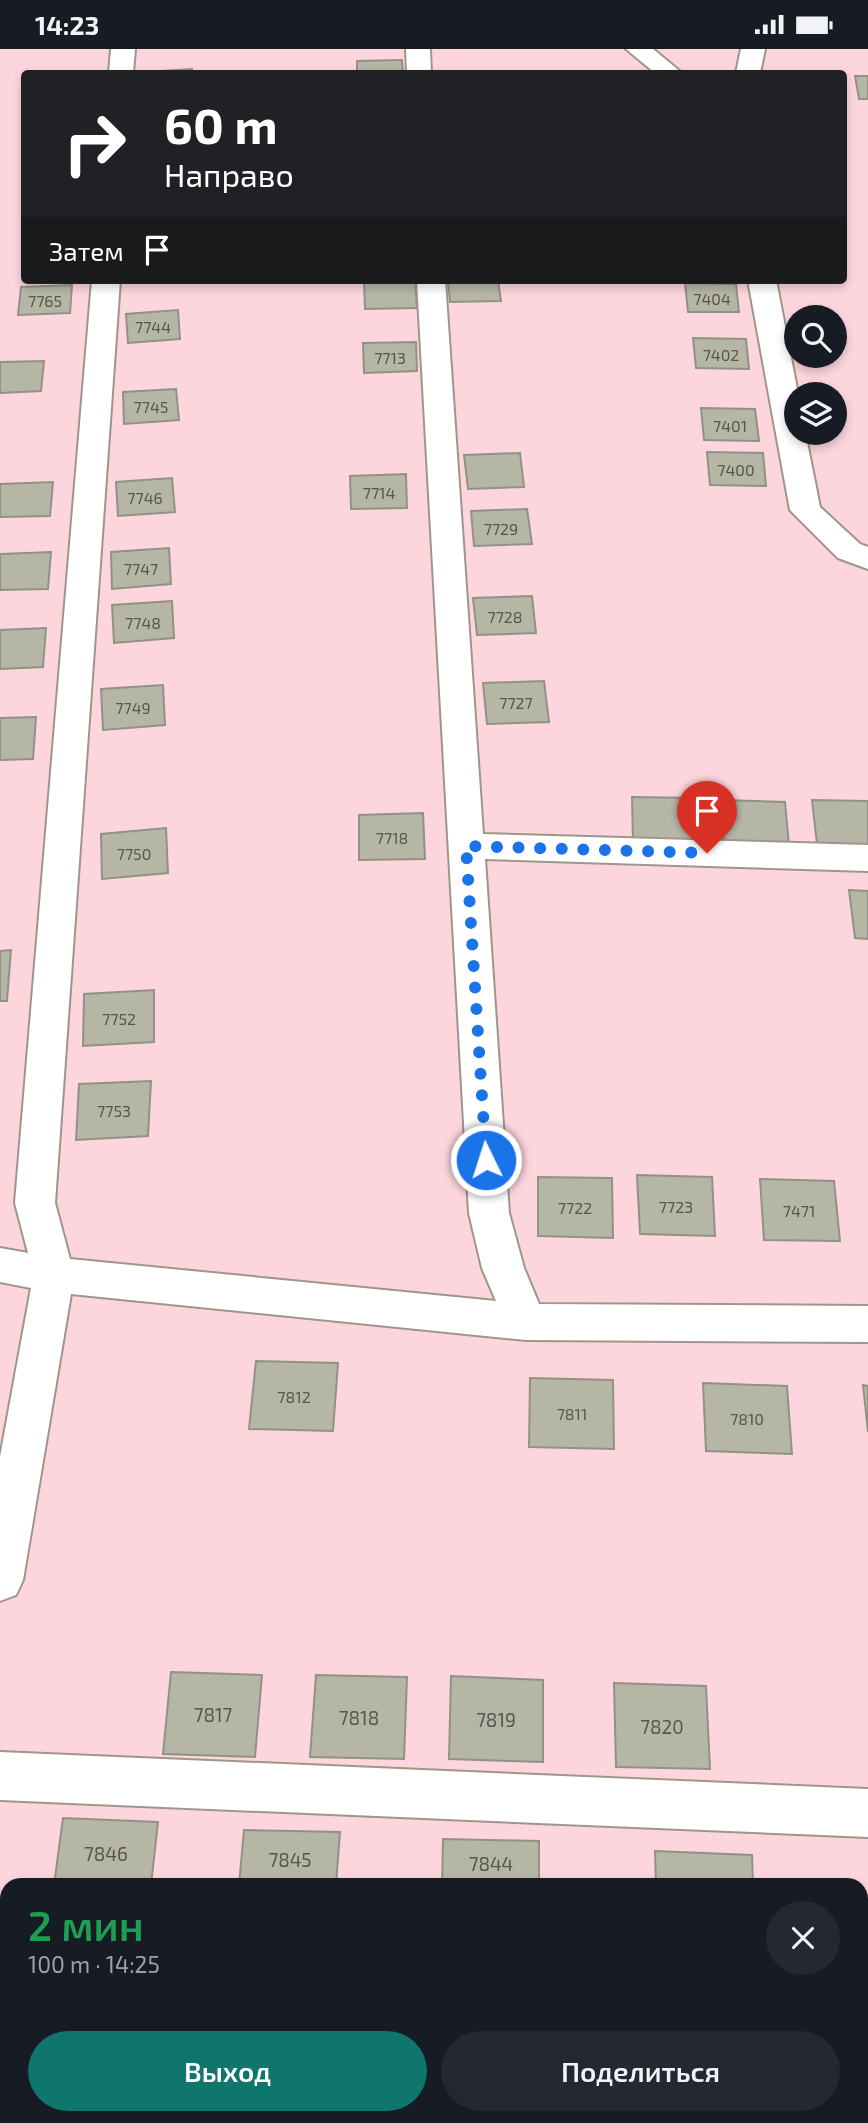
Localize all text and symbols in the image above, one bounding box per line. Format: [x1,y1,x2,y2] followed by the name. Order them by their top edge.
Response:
[35,9,99,40] text: 14:23
[164,95,278,154] text: 60 m
[49,98,140,189] icon: right
[164,155,294,193] text: Направо
[138,231,176,269] icon: arrive
[49,235,124,266] text: Затем
[693,289,731,308] house number: 7404
[28,291,62,310] house number: 7765
[784,305,847,445] map controls
[784,305,847,368] button: search
[135,317,171,336] house number: 7744
[703,345,739,364] house number: 7402
[374,348,406,367] house number: 7713
[784,382,847,445] button: layers
[134,397,168,416] house number: 7745
[713,416,747,435] house number: 7401
[717,460,755,479] house number: 7400
[363,483,395,502] house number: 7714
[127,488,163,507] house number: 7746
[484,519,518,538] house number: 7729
[124,559,158,578] house number: 7747
[487,607,523,626] house number: 7728
[125,613,161,632] house number: 7748
[499,693,533,712] house number: 7727
[115,698,151,717] house number: 7749
[677,781,737,853] pin
[688,792,726,830] icon: arrive
[376,828,408,847] house number: 7718
[117,844,151,863] house number: 7750
[102,1009,136,1028] house number: 7752
[97,1101,131,1120] house number: 7753
[449,1123,523,1197] position arrow
[659,1197,693,1216] house number: 7723
[558,1198,592,1217] house number: 7722
[783,1201,815,1220] house number: 7471
[277,1387,311,1406] house number: 7812
[557,1404,587,1423] house number: 7811
[730,1409,764,1428] house number: 7810
[194,1703,233,1726] house number: 7817
[339,1706,379,1729] house number: 7818
[476,1708,516,1731] house number: 7819
[640,1715,684,1738] house number: 7820
[84,1842,128,1865] house number: 7846
[268,1848,312,1871] house number: 7845
[469,1852,513,1875] house number: 7844
[28,1899,144,1949] text: 2 мин
[766,1901,840,1975] button: close
[28,1950,160,1978] text: 100 m · 14:25
[28,2031,427,2111] button: Выход
[441,2031,840,2111] button: Поделиться

